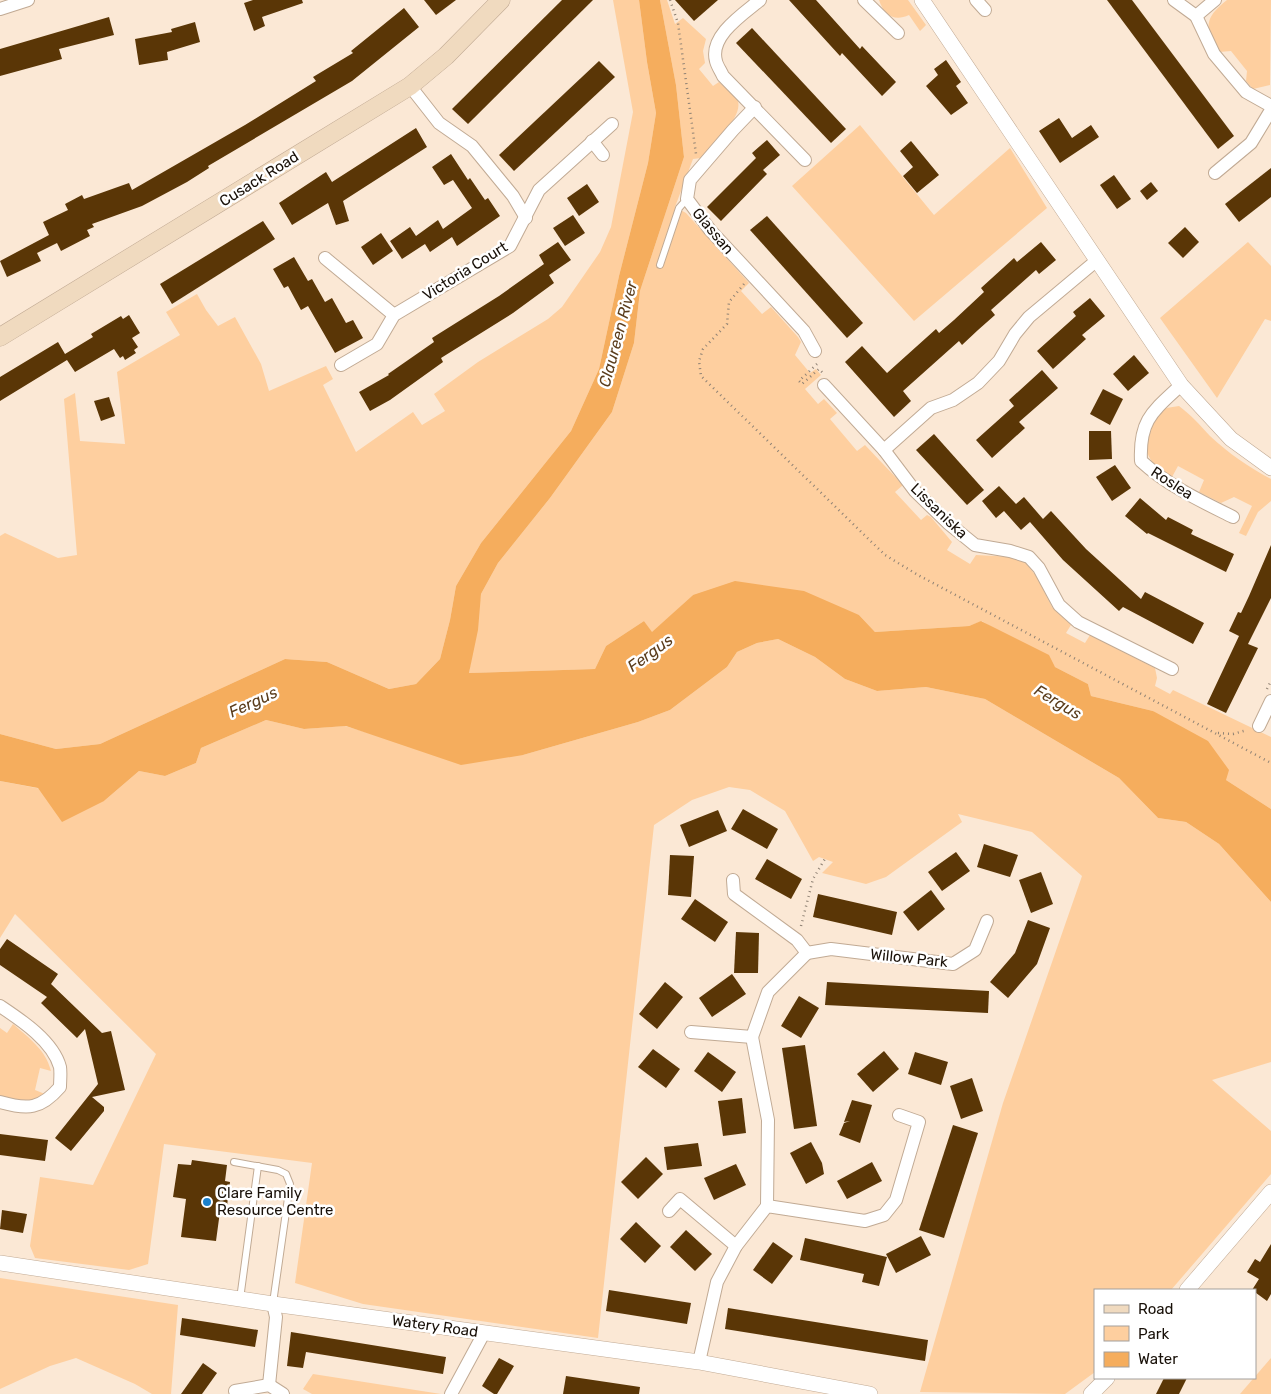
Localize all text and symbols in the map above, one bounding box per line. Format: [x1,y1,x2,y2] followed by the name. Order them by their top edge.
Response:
[216,148,302,210] street label: Cusack Road
[688,204,738,258] street label: Glassan
[419,238,511,304] street label: Victoria Court
[595,278,642,389] water label: Claureen River
[1148,463,1196,503] street label: Roslea
[907,480,971,542] street label: Lissaniska
[624,630,676,676] water label: Fergus
[1031,681,1085,723] water label: Fergus
[226,683,280,721] water label: Fergus
[869,945,949,971] street label: Willow Park
[217,1184,334,1219] place label: Clare Family Resource Centre
[201,1196,213,1208] marker: Clare Family Resource Centre
[1094,1289,1256,1379] legend
[1138,1300,1174,1318] text: Road
[391,1311,479,1341] street label: Watery Road
[1138,1325,1169,1343] text: Park
[1138,1350,1178,1368] text: Water

